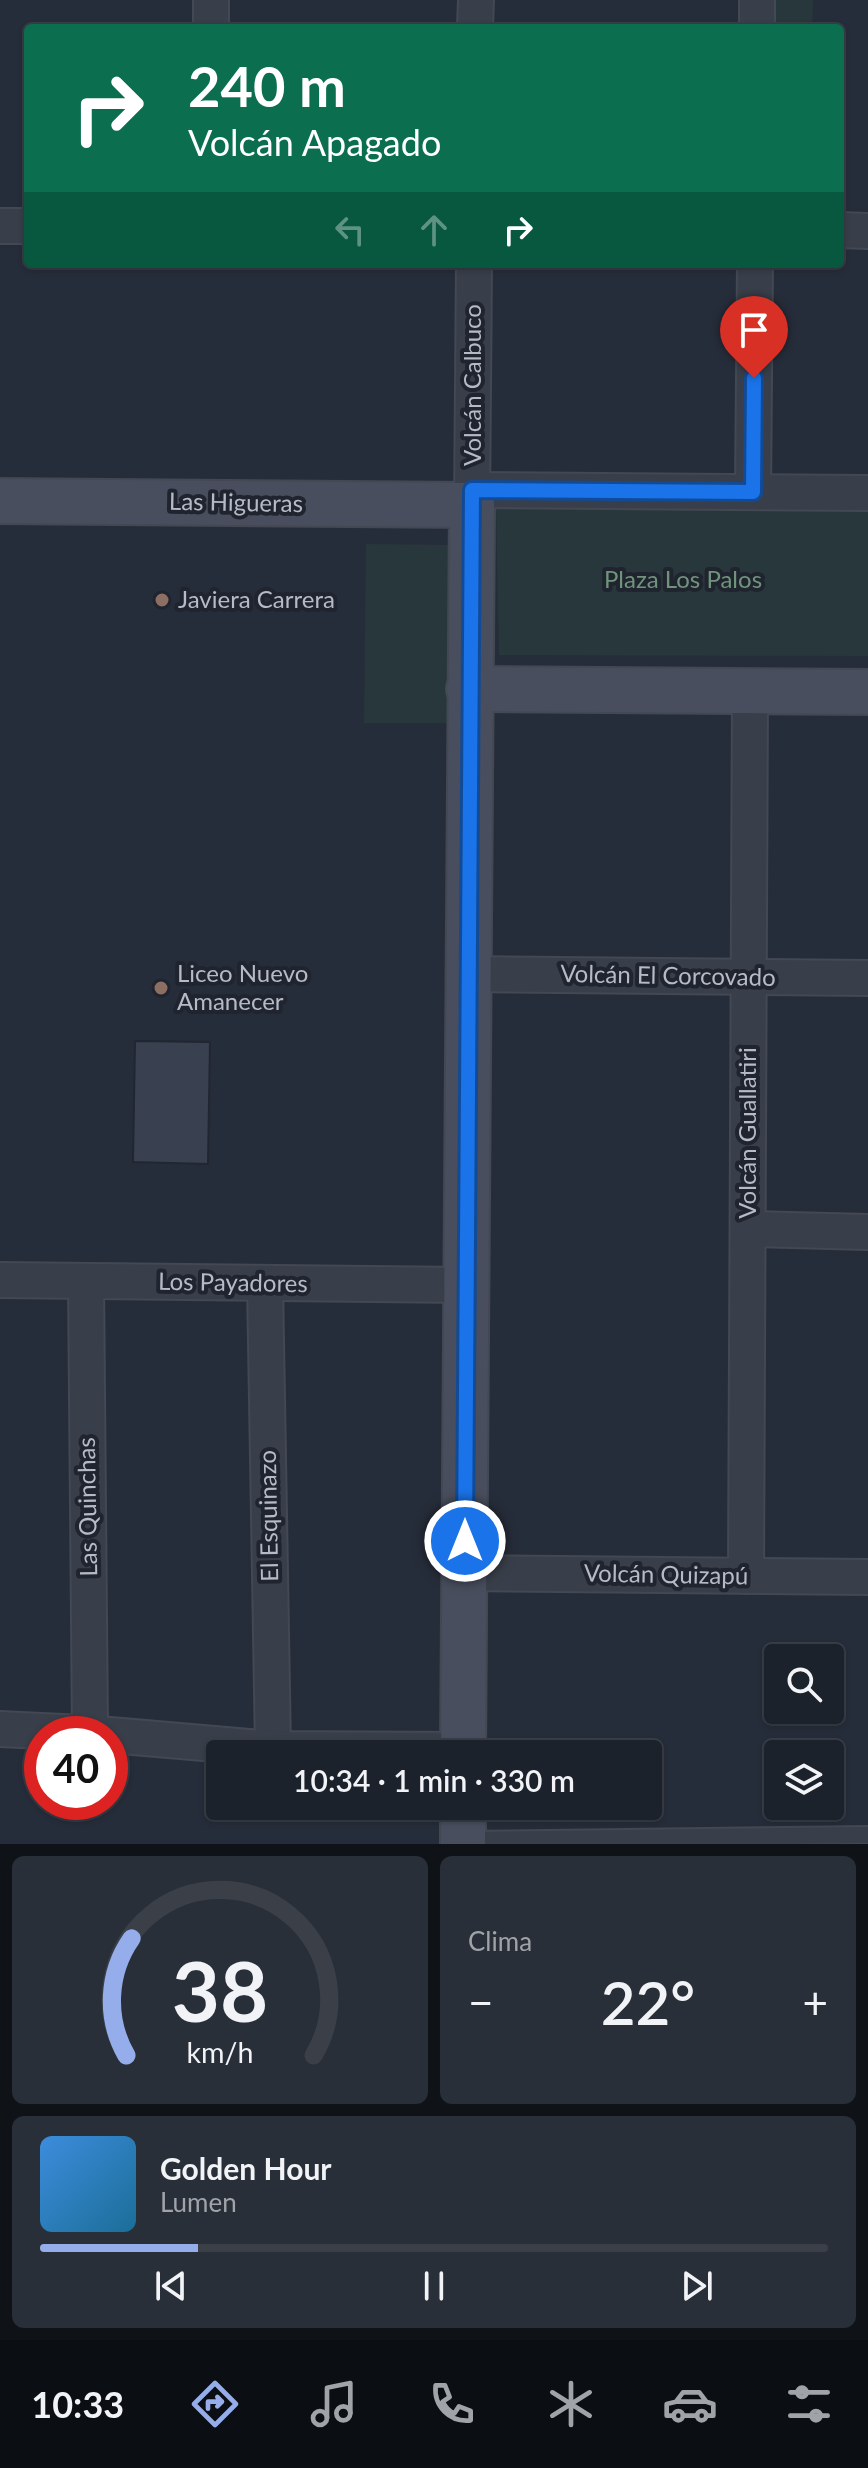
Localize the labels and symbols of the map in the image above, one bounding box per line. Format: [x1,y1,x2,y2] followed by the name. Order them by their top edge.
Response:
[720,296,788,378] pin
[457,304,486,466] street label: Volcán Calbuco
[169,486,303,517] street label: Las Higueras
[604,564,762,593] park label: Plaza Los Palos
[178,584,335,613] place label: Javiera Carrera
[153,591,171,609] marker: Javiera Carrera
[177,958,308,1015] place label: Liceo Nuevo Amanecer
[560,958,776,991] street label: Volcán El Corcovado
[152,979,170,997] marker: Liceo Nuevo Amanecer
[732,1047,761,1219] street label: Volcán Guallatiri
[158,1266,308,1297] street label: Los Payadores
[71,1437,102,1577] street label: Las Quinchas
[252,1450,283,1582] street label: El Esquinazo
[423,1499,507,1583] position arrow
[584,1558,748,1589] street label: Volcán Quizapú
[24,1716,128,1820] speed limit sign: 40

